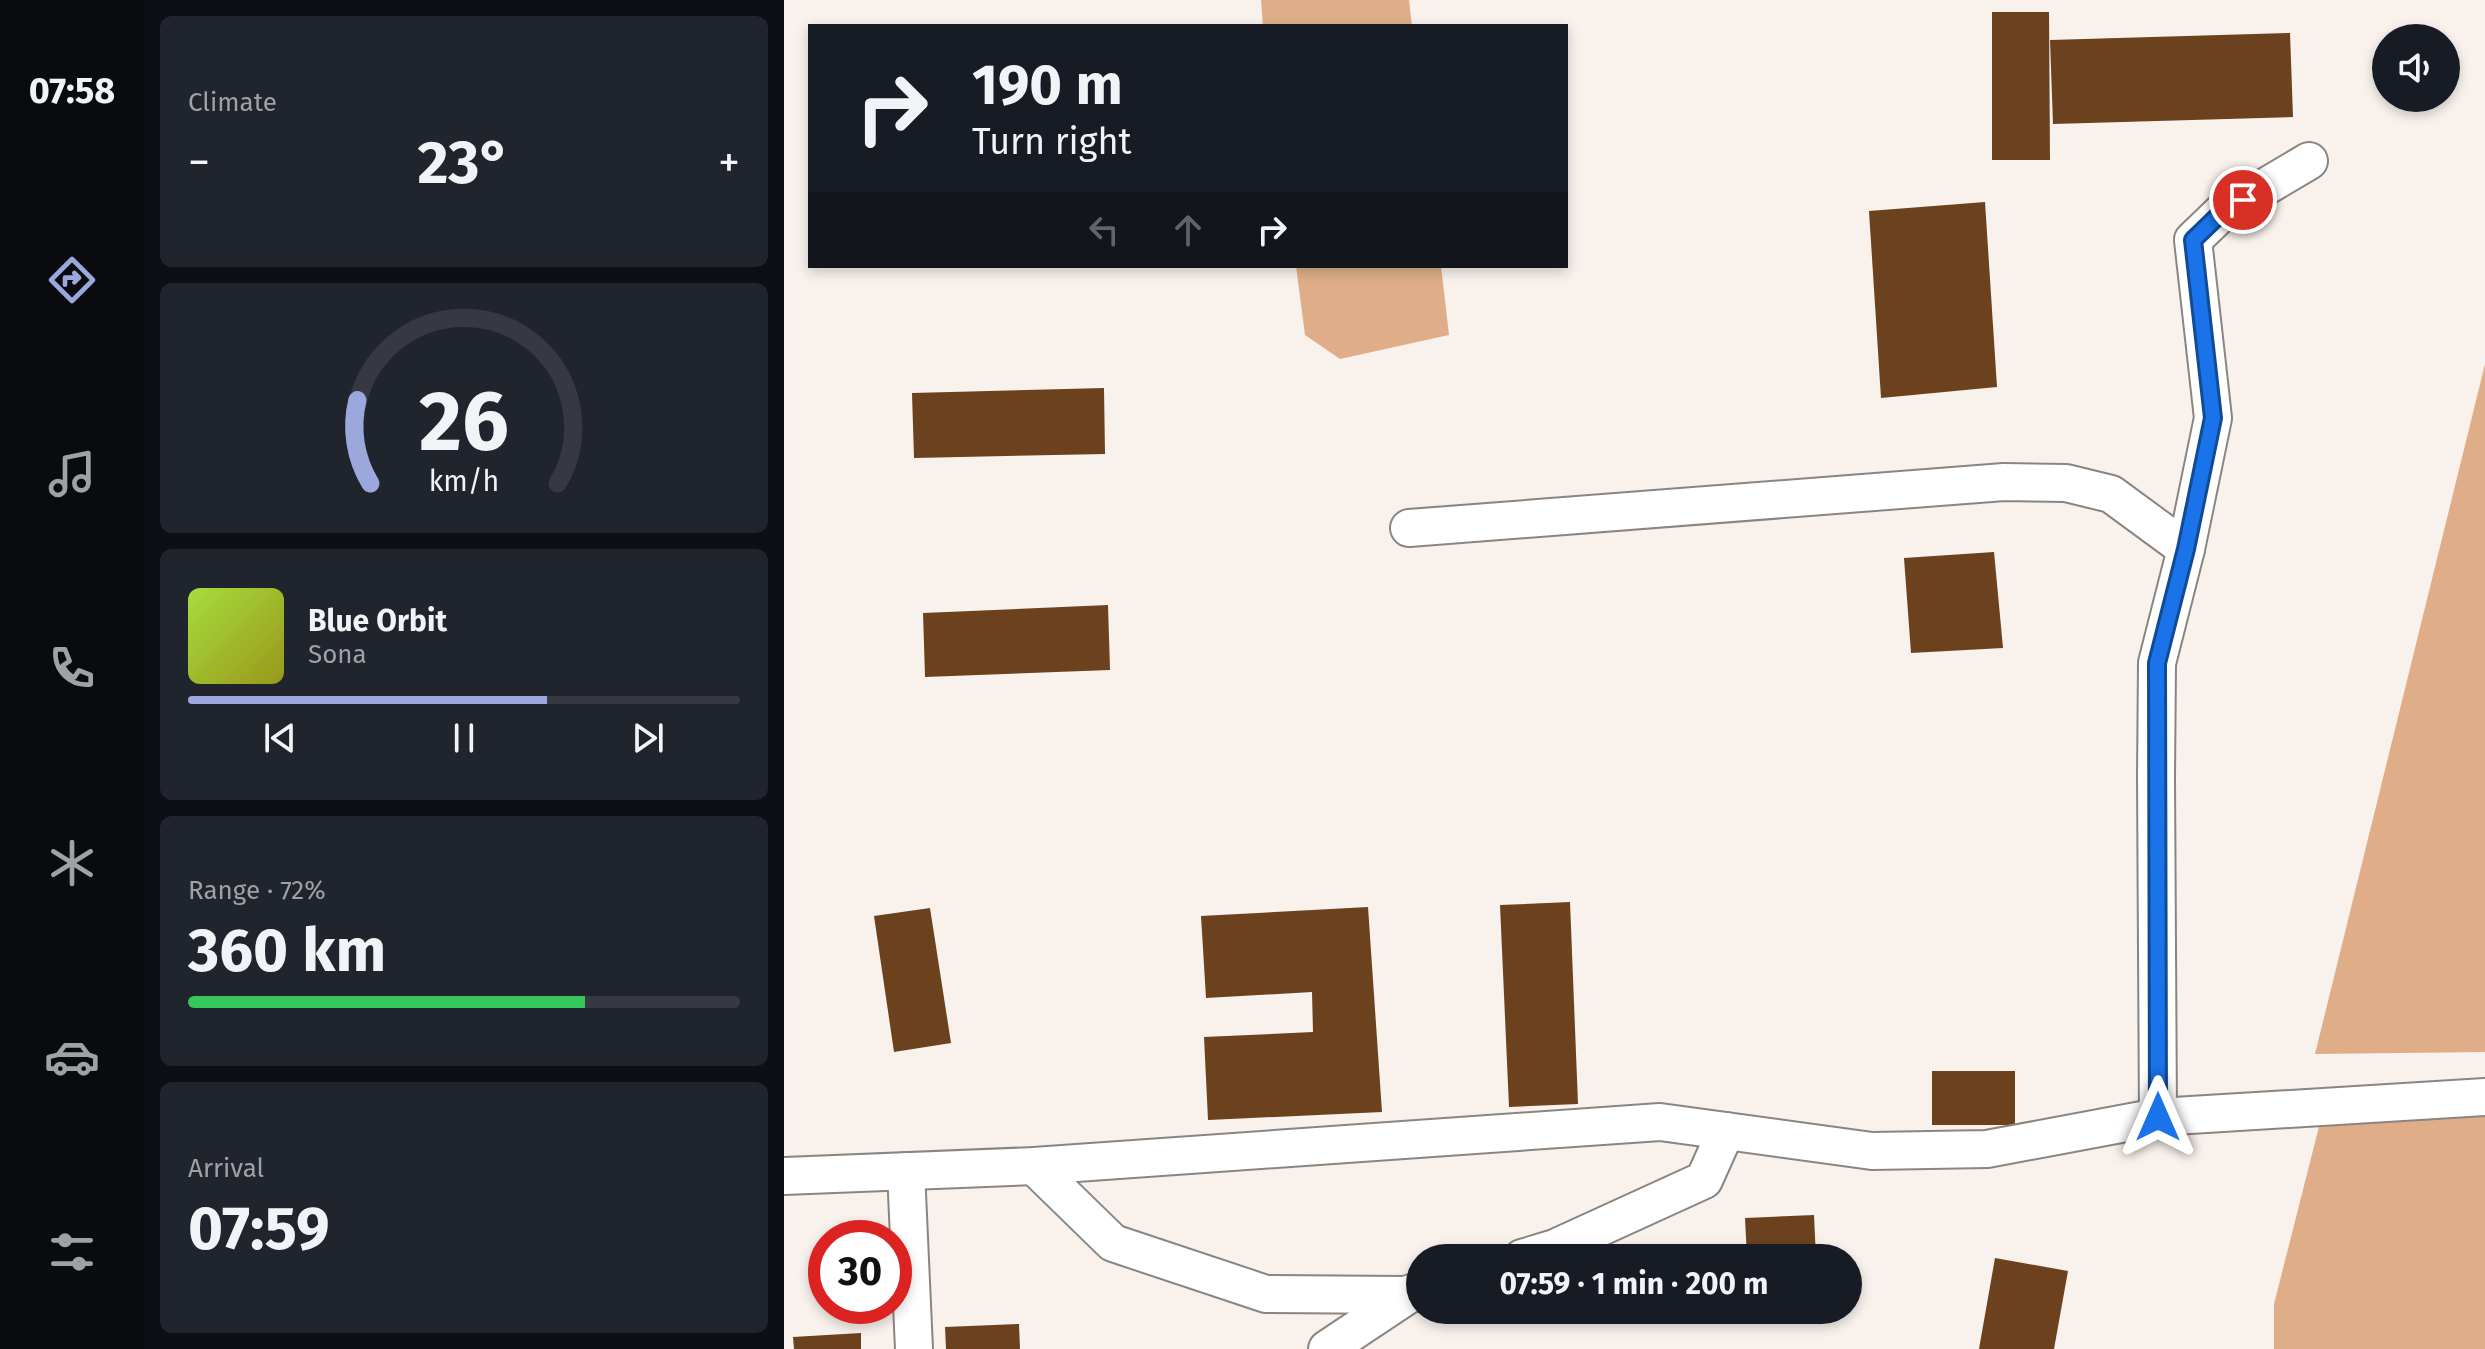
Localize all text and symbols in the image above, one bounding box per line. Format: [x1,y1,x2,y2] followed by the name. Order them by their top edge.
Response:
[2372,24,2460,112] map controls
[2372,24,2460,112] button: sound
[972,52,1123,119] text: 190 m
[840,56,944,160] icon: right
[29,69,115,113] text: 07:58
[188,87,277,118] text: Climate
[972,120,1132,164] text: Turn right
[417,127,511,199] text: 23°
[188,136,210,189] text: −
[718,136,740,189] text: +
[2209,166,2277,234] pin
[2221,178,2265,222] icon: arrive
[1082,208,1126,252] icon: left
[1166,208,1210,252] icon: ahead
[1250,208,1294,252] icon: right
[44,252,100,308] icon: directions
[419,371,509,471] text: 26
[44,446,100,502] icon: music
[429,464,499,499] text: km/h
[308,603,447,639] text: Blue Orbit
[308,639,367,670] text: Sona
[44,640,100,696] icon: phone
[258,716,302,760] icon: previous
[442,716,486,760] icon: pause
[626,716,670,760] icon: next
[44,835,100,891] icon: climate
[188,875,326,906] text: Range · 72%
[188,915,386,987] text: 360 km
[44,1029,100,1085] icon: car
[2116,1075,2200,1159] position arrow
[188,1153,264,1184] text: Arrival
[188,1193,330,1265] text: 07:59
[808,1220,912,1324] speed limit sign: 30
[44,1224,100,1280] icon: filters
[1500,1266,1768,1302] text: 07:59 · 1 min · 200 m

